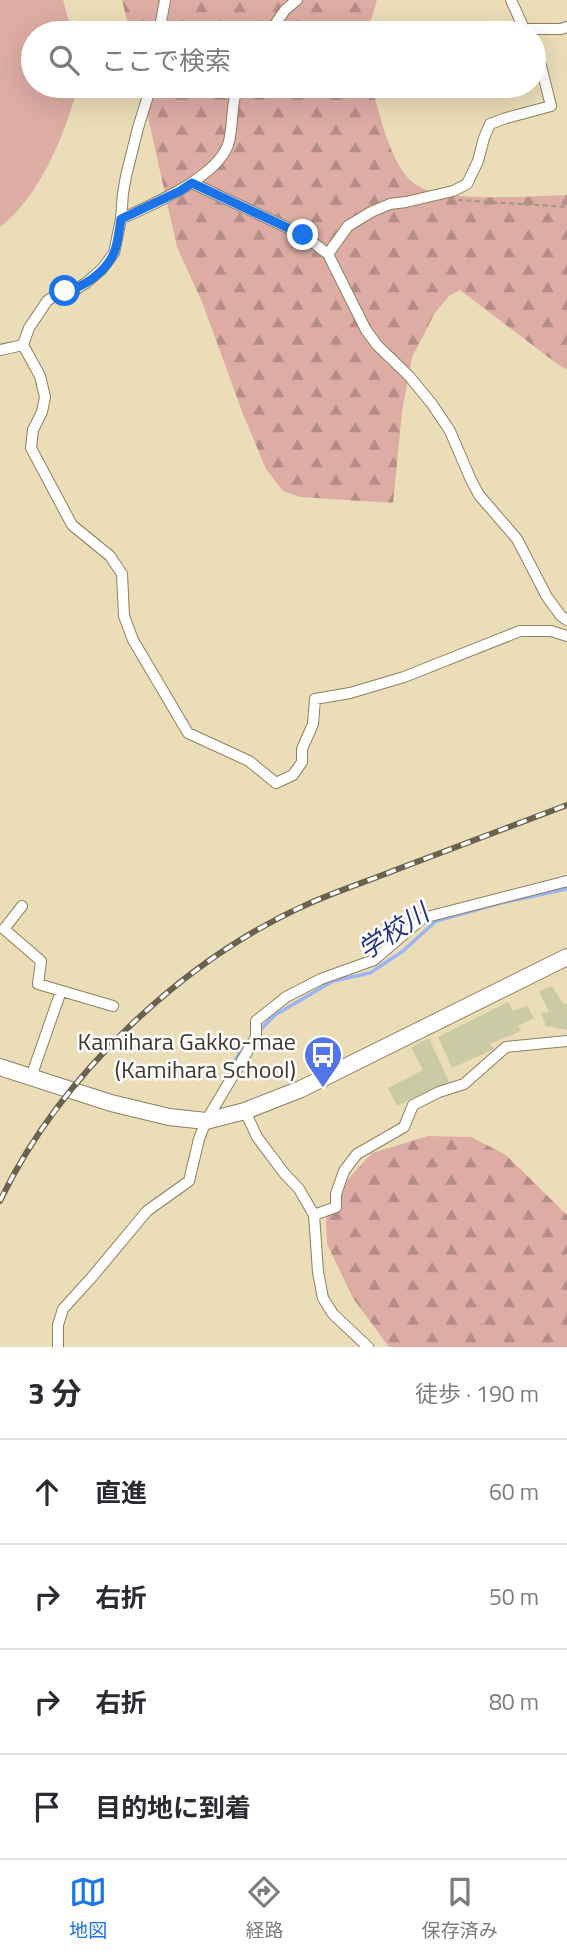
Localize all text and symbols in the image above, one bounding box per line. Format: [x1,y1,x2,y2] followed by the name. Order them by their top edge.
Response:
[21,21,546,98] search box
[45,41,83,79] icon: search
[101,41,231,80] text: ここで検索
[287,219,318,250] route end
[49,275,80,306] route start
[350,892,439,969] water label: 学校川
[78,1023,296,1087] place label: Kamihara Gakko-mae (Kamihara School)
[302,1034,344,1089] bus stop icon: Kamihara Gakko-mae (Kamihara School)
[28,1370,81,1416] text: 3 分
[415,1376,539,1411] text: 徒歩 · 190 m
[28,1473,66,1511] icon: ahead
[95,1473,147,1512] text: 直進
[489,1474,539,1509] text: 60 m
[28,1578,66,1616] icon: right
[95,1578,147,1617] text: 右折
[489,1579,539,1614] text: 50 m
[28,1683,66,1721] icon: right
[95,1683,147,1722] text: 右折
[489,1684,539,1719] text: 80 m
[28,1788,66,1826] icon: arrive
[95,1788,251,1827] text: 目的地に到着
[69,1873,107,1944] tab: 地図
[245,1873,284,1944] tab: 経路
[422,1873,498,1944] tab: 保存済み

